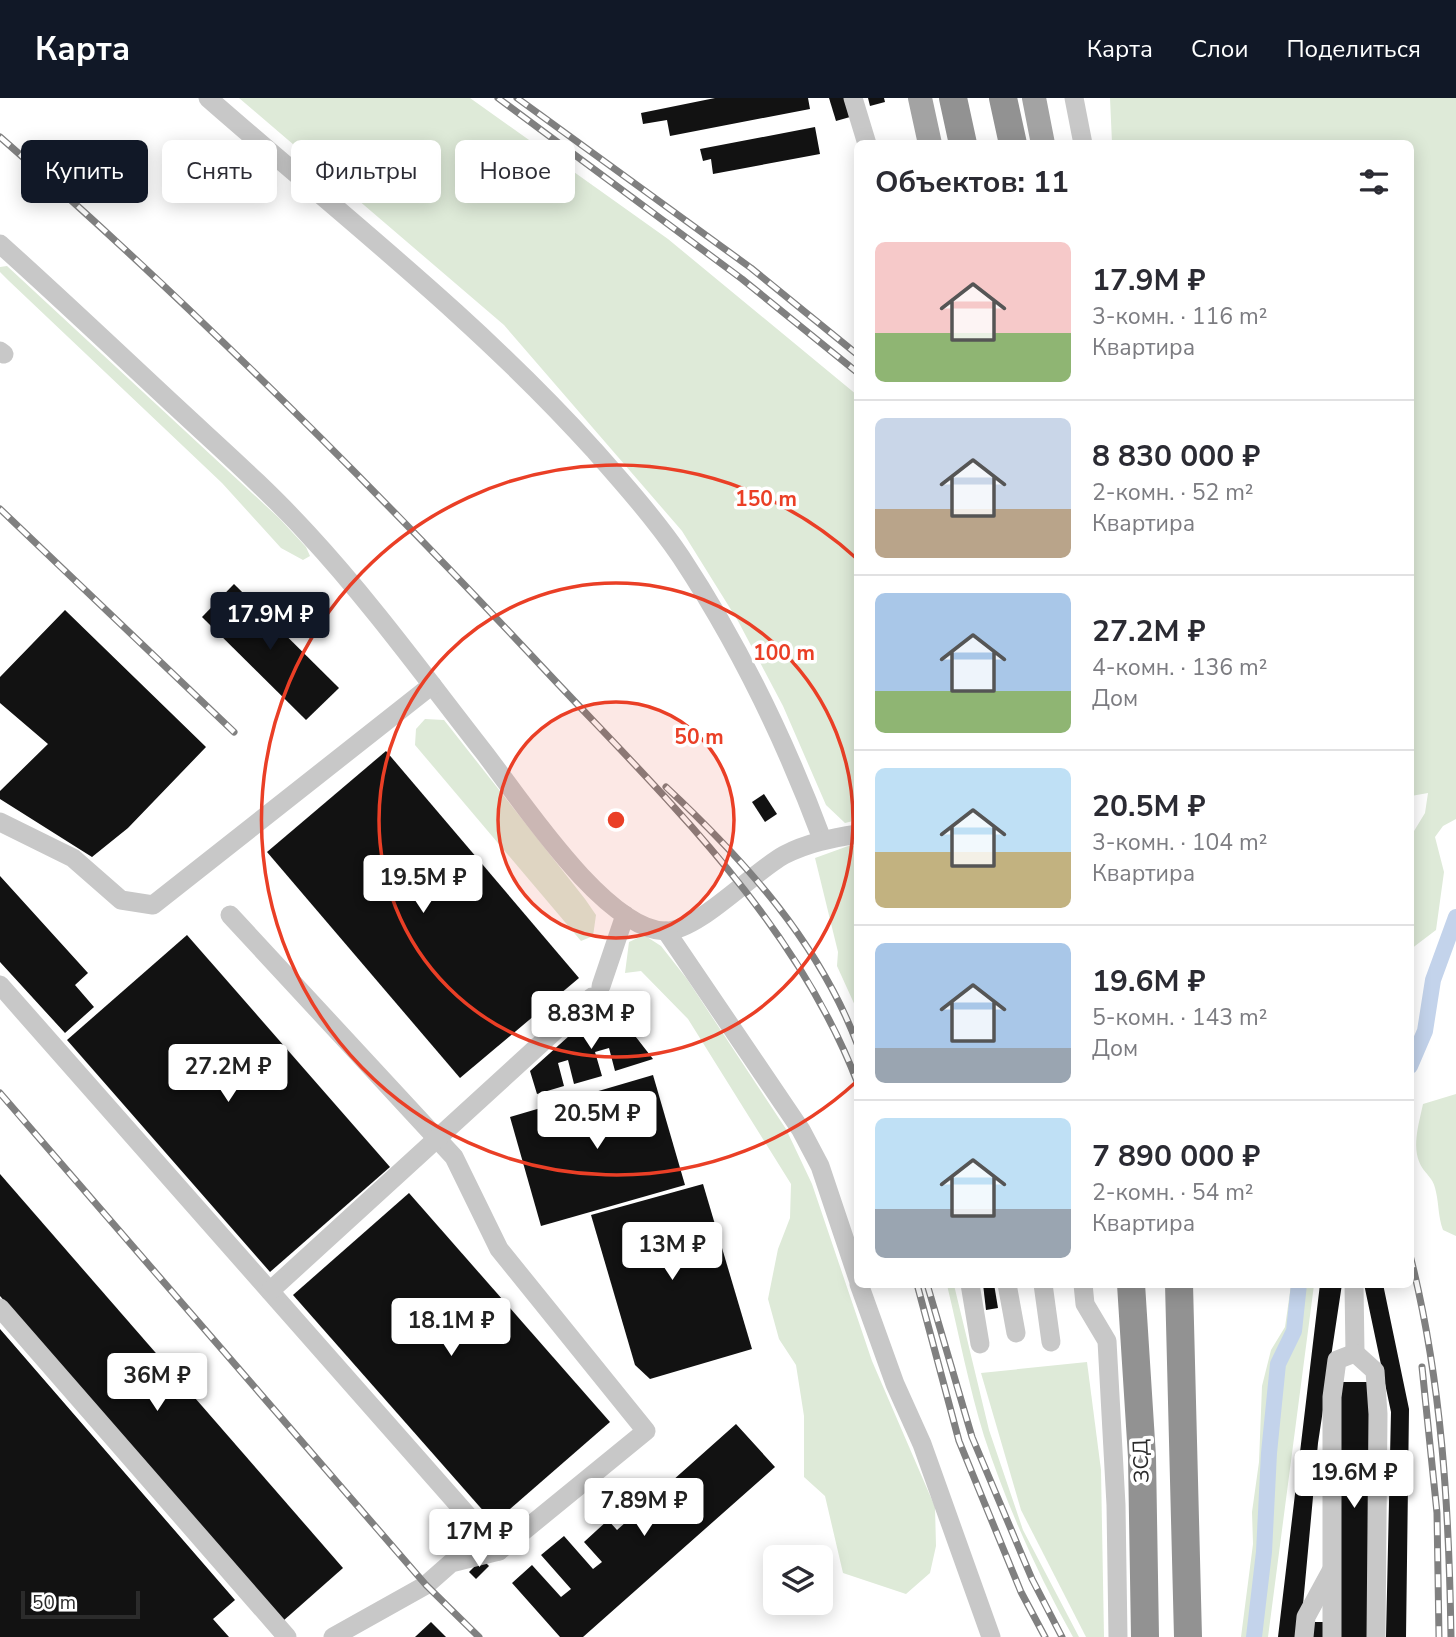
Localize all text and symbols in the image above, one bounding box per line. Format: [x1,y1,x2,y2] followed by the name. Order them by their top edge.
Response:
[35,27,130,72] text: Карта
[1087,33,1153,65] text: Карта
[1191,33,1248,65] text: Слои
[1286,33,1421,65] text: Поделиться
[21,140,148,203] chip: Купить
[162,140,277,203] chip: Снять
[291,140,441,203] chip: Фильтры
[455,140,575,203] chip: Новое
[875,162,1069,203] text: Объектов: 11
[1355,163,1393,201] icon: filters
[1092,260,1206,301] text: 17.9M ₽
[931,270,1015,354] icon: home
[1092,301,1267,332] text: 3-комн. · 116 m²
[1092,332,1195,363] text: Квартира
[1092,436,1260,477] text: 8 830 000 ₽
[931,446,1015,530] icon: home
[1092,477,1254,508] text: 2-комн. · 52 m²
[735,485,797,513] text: 150 m
[1092,508,1195,539] text: Квартира
[205,592,335,652] pin: 17.9M ₽
[226,599,314,630] text: 17.9M ₽
[1092,611,1206,652] text: 27.2M ₽
[931,621,1015,705] icon: home
[753,639,815,667] text: 100 m
[1092,652,1267,683] text: 4-комн. · 136 m²
[1092,683,1138,714] text: Дом
[674,723,724,751] text: 50 m
[1092,786,1206,827] text: 20.5M ₽
[931,796,1015,880] icon: home
[604,808,628,832] centre of rings
[1092,827,1267,858] text: 3-комн. · 104 m²
[358,856,488,915] pin: 19.5M ₽
[1092,858,1195,889] text: Квартира
[379,862,467,893] text: 19.5M ₽
[1092,961,1206,1002] text: 19.6M ₽
[931,971,1015,1055] icon: home
[526,992,656,1051] pin: 8.83M ₽
[547,998,635,1029] text: 8.83M ₽
[1092,1002,1267,1033] text: 5-комн. · 143 m²
[1092,1033,1138,1064] text: Дом
[163,1044,293,1104] pin: 27.2M ₽
[184,1051,272,1082] text: 27.2M ₽
[532,1091,662,1151] pin: 20.5M ₽
[553,1098,641,1129] text: 20.5M ₽
[1092,1136,1260,1177] text: 7 890 000 ₽
[931,1146,1015,1230] icon: home
[1092,1177,1254,1208] text: 2-комн. · 54 m²
[1092,1208,1195,1239] text: Квартира
[623,1222,721,1282] pin: 13M ₽
[638,1229,706,1260] text: 13M ₽
[386,1298,516,1358] pin: 18.1M ₽
[407,1305,495,1336] text: 18.1M ₽
[108,1354,206,1413] pin: 36M ₽
[123,1360,191,1391] text: 36M ₽
[1126,1439,1156,1483] street label: ЗСД
[1289,1450,1419,1510] pin: 19.6M ₽
[1310,1457,1398,1488] text: 19.6M ₽
[579,1478,709,1538] pin: 7.89M ₽
[600,1485,688,1516] text: 7.89M ₽
[430,1510,528,1569] pin: 17M ₽
[445,1516,513,1547] text: 17M ₽
[763,1545,833,1615] map controls
[763,1545,833,1615] button: layers
[21,1588,140,1620] scale bar
[32,1590,76,1616] text: 50 m

